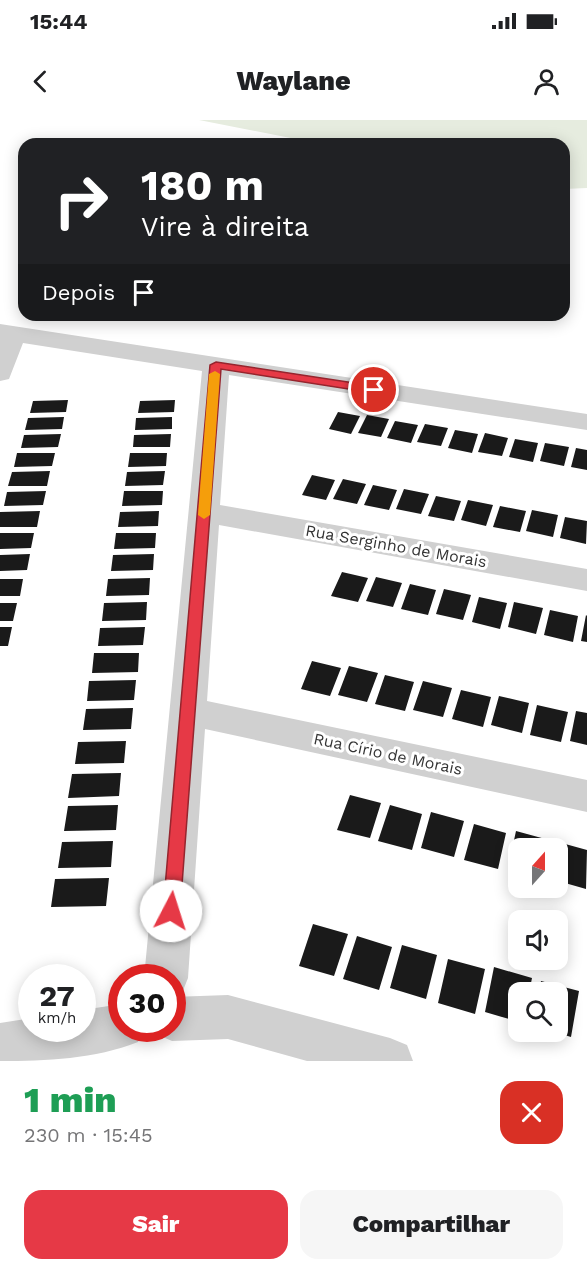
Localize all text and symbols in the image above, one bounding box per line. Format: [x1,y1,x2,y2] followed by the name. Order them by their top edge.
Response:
[30,9,87,34] text: 15:44
[24,65,57,98] icon: back
[236,65,351,97] text: Waylane
[530,65,563,98] icon: person
[141,161,264,210] text: 180 m
[42,162,120,240] icon: right
[141,211,309,243] text: Vire à direita
[127,276,160,309] icon: arrive
[42,280,115,305] text: Depois
[348,364,399,415] pin
[357,373,390,406] icon: arrive
[304,521,488,571] street label: Rua Serginho de Morais
[312,729,464,779] street label: Rua Círio de Morais
[508,838,568,898] north arrow
[508,838,568,1042] map controls
[139,879,203,943] position arrow
[508,910,568,970] button: sound
[108,964,186,1042] speed limit sign: 30
[39,978,75,1013] text: 27
[508,982,568,1042] button: search
[38,1009,76,1027] text: km/h
[24,1079,117,1121] text: 1 min
[500,1081,563,1144] button: close
[24,1123,153,1147] text: 230 m · 15:45
[24,1190,288,1259] button: Sair
[300,1190,563,1259] button: Compartilhar

